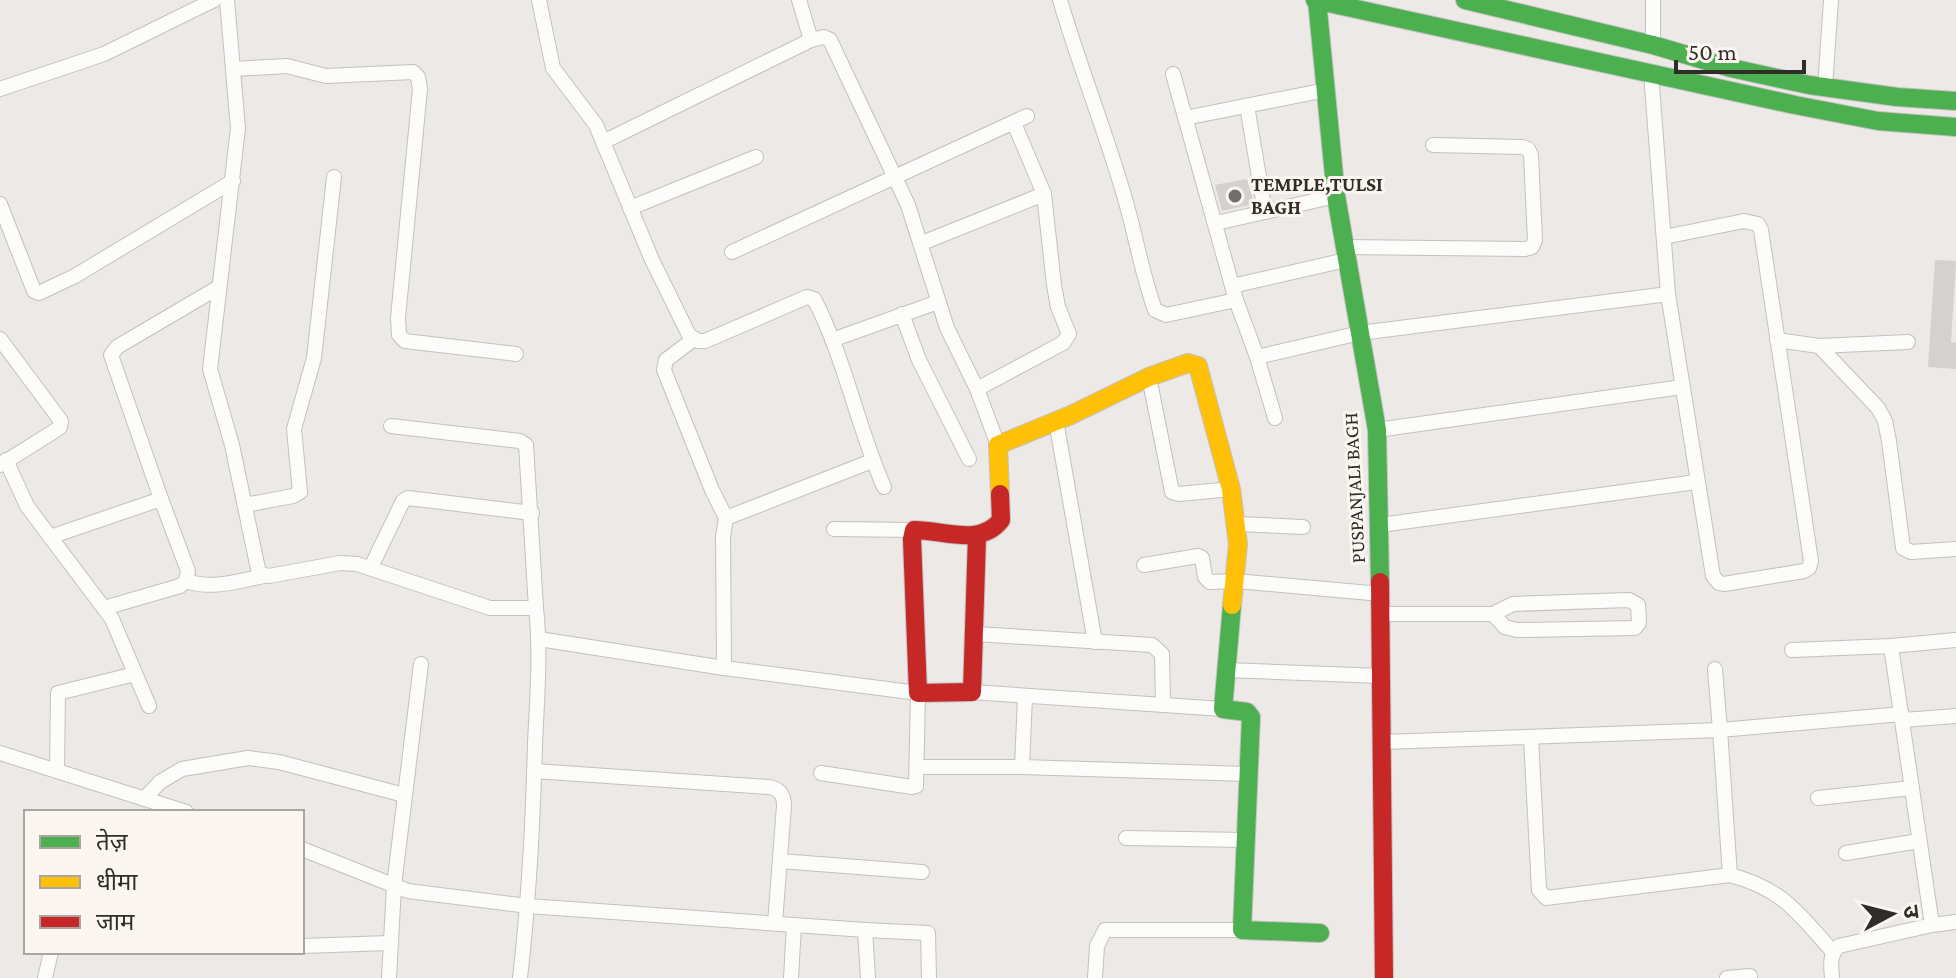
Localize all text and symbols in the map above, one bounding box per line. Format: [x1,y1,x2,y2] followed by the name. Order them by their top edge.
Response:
[1676,24,1804,74] scale bar
[1688,38,1737,65] text: 50 m
[1251,173,1383,218] place label: TEMPLE,TULSI BAGH
[1226,187,1244,205] marker: TEMPLE,TULSI BAGH
[1339,412,1370,564] street label: PUSPANJALI BAGH
[24,810,304,954] legend
[96,828,129,855] text: तेज़
[96,868,138,895] text: धीमा
[1852,874,1932,954] north arrow
[1898,904,1925,921] text: उ
[96,908,135,935] text: जाम

